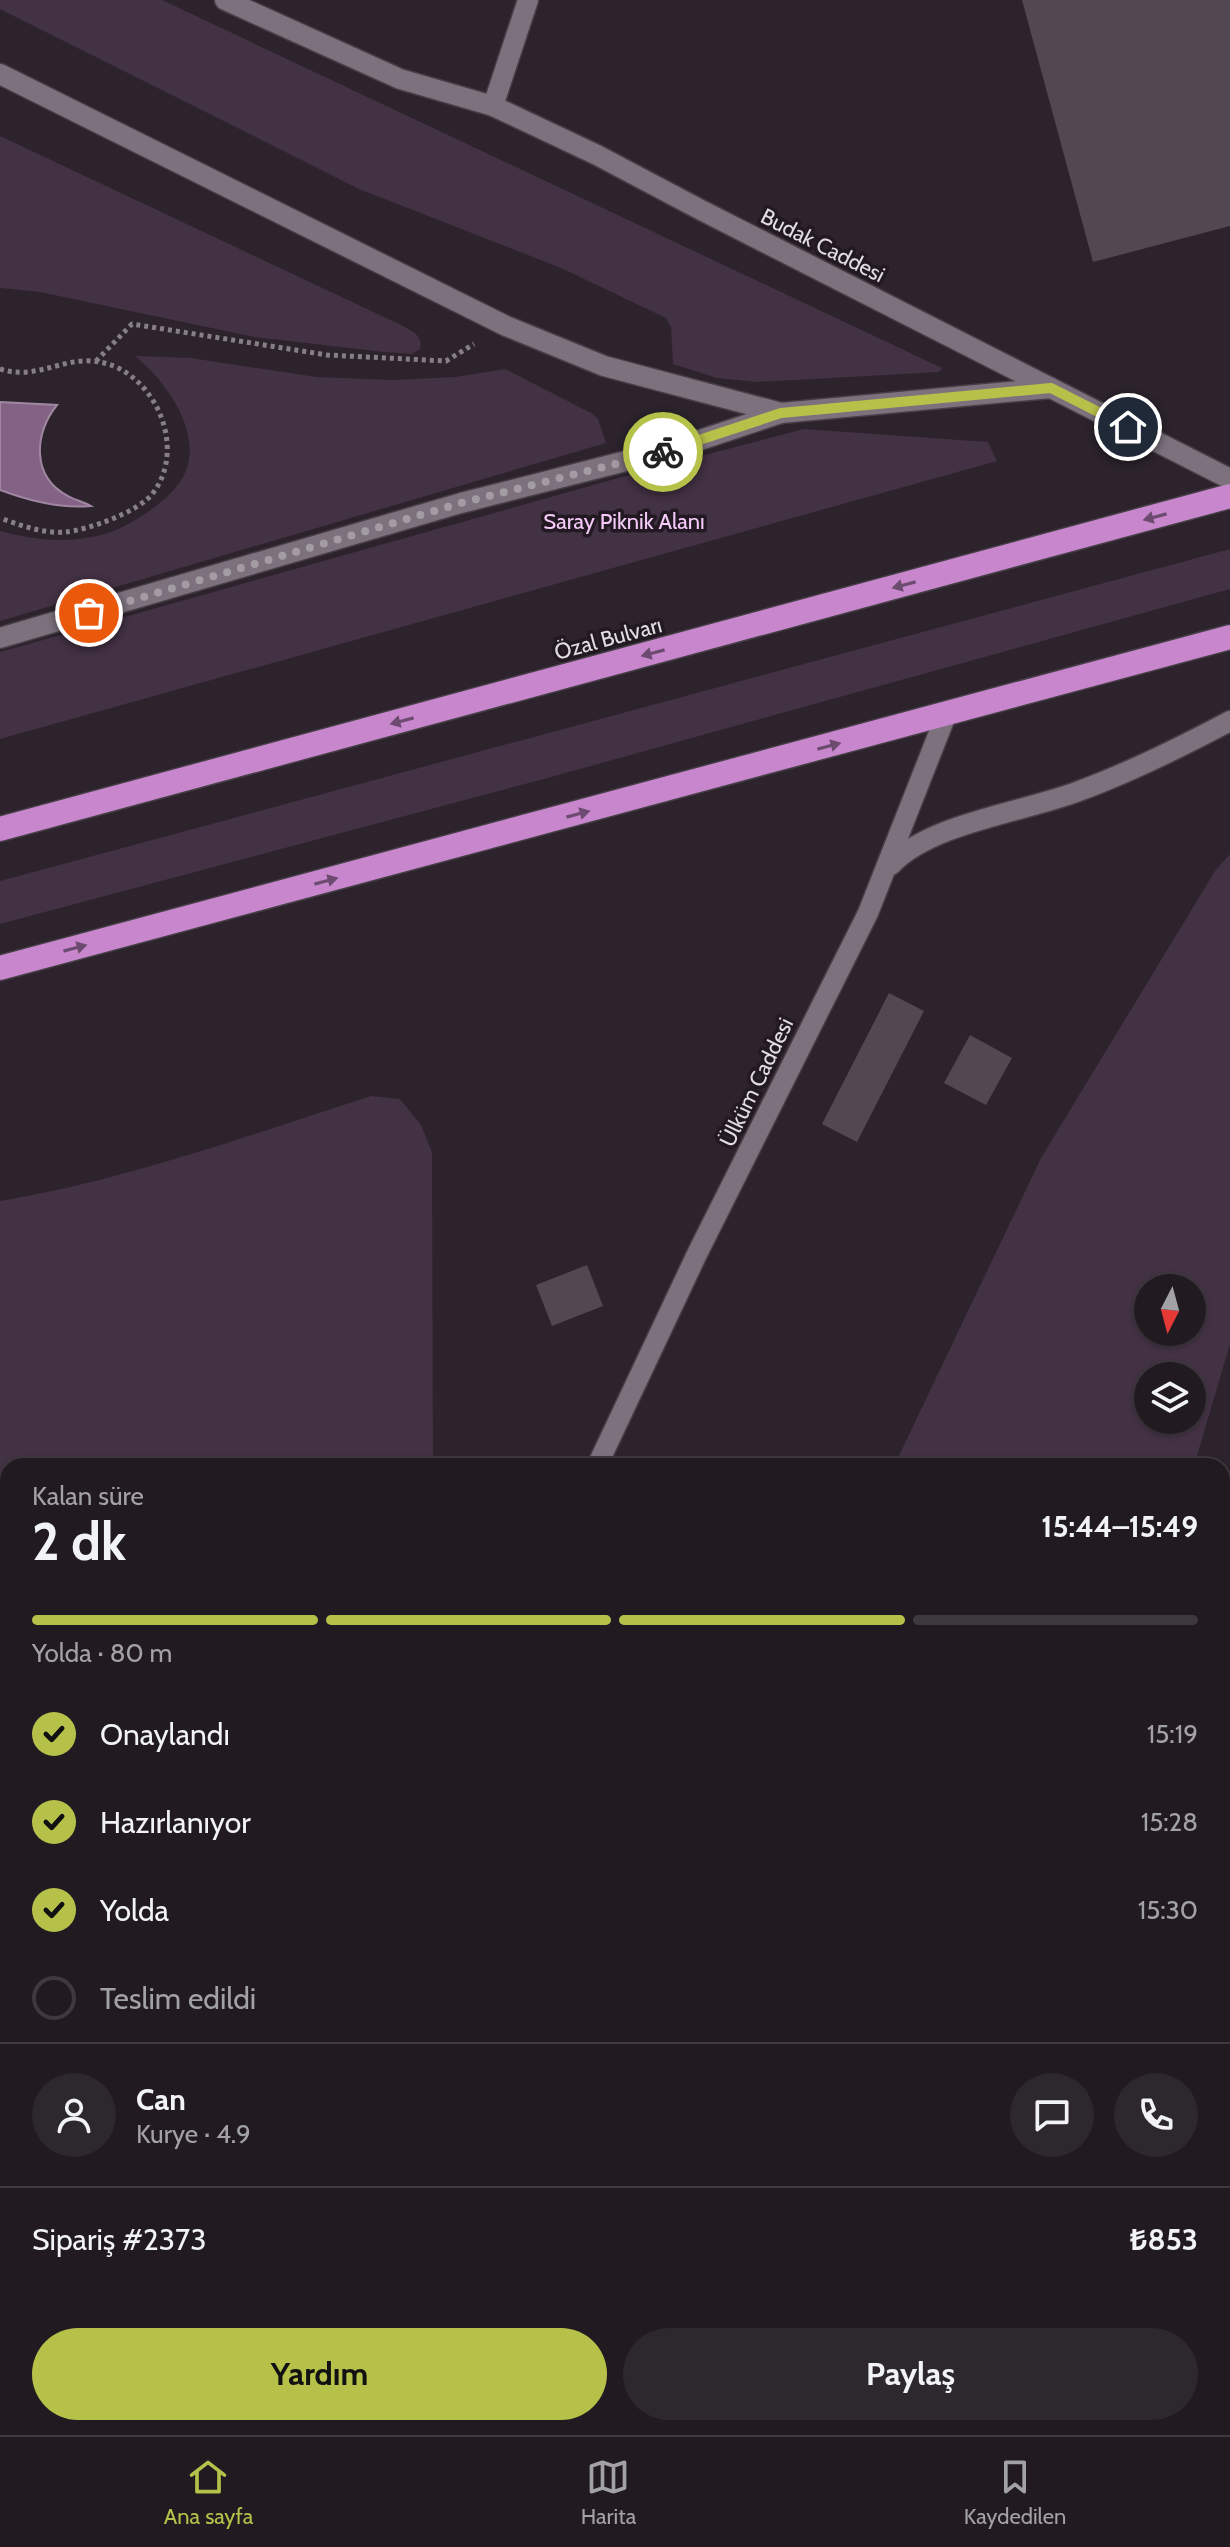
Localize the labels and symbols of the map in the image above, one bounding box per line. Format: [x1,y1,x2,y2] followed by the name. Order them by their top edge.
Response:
[756,203,889,288] street label: Budak Caddesi
[1094,393,1162,461] pin
[623,412,703,492] courier
[543,508,705,535] park label: Saray Piknik Alanı
[1142,511,1166,524] one-way arrow
[55,579,123,647] pin
[891,580,916,592] one-way arrow
[551,611,665,666] street label: Özal Bulvarı
[640,647,664,660] one-way arrow
[389,715,414,727] one-way arrow
[816,740,841,752] one-way arrow
[565,807,590,819] one-way arrow
[315,874,339,887] one-way arrow
[63,942,88,954] one-way arrow
[714,1013,799,1151] street label: Ülküm Caddesi
[1134,1274,1206,1346] north arrow

